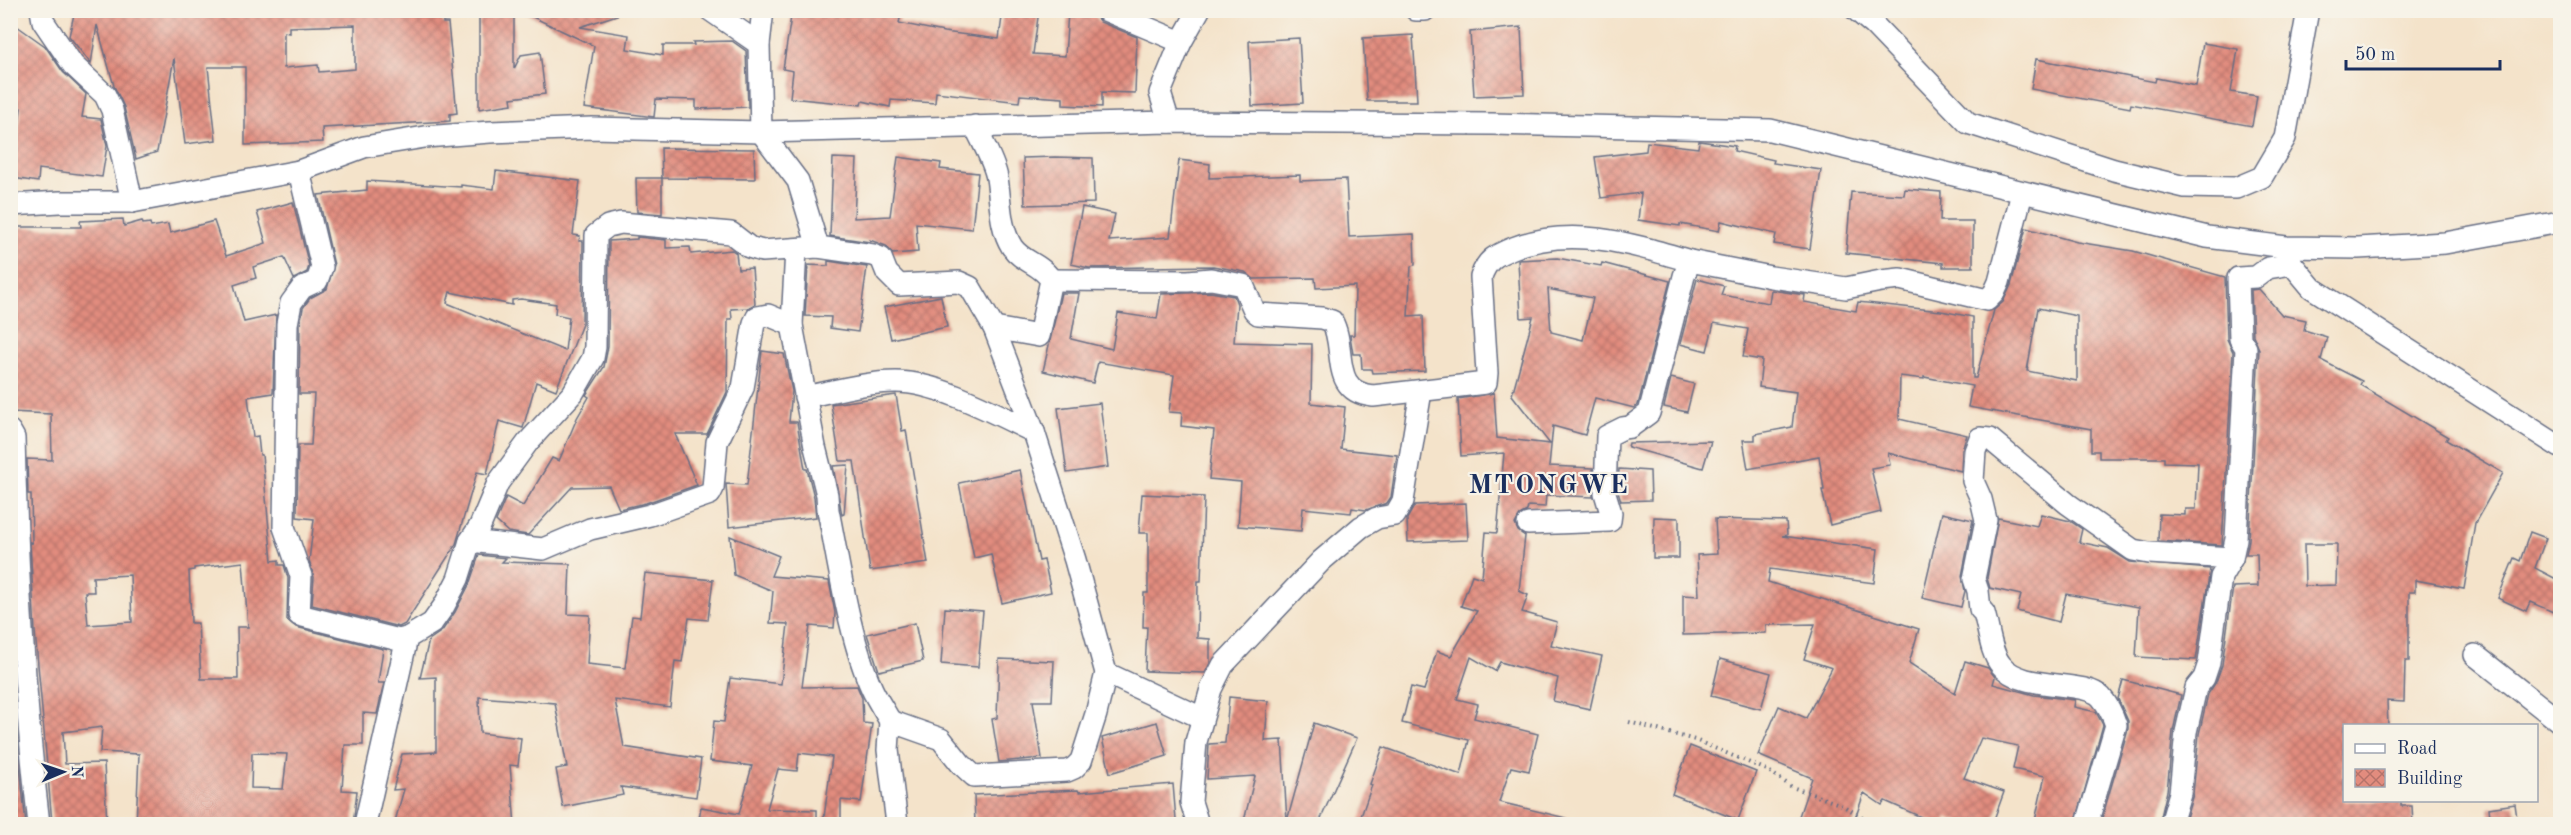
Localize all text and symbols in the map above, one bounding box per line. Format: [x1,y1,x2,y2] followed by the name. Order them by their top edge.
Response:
[2346,33,2500,71] scale bar
[2355,46,2395,64] text: 50 m
[1469,472,1629,499] district label: MTONGWE
[2343,724,2538,802] legend
[2397,740,2437,758] text: Road
[33,742,93,802] north arrow
[68,765,84,779] text: N
[2397,770,2463,788] text: Building

